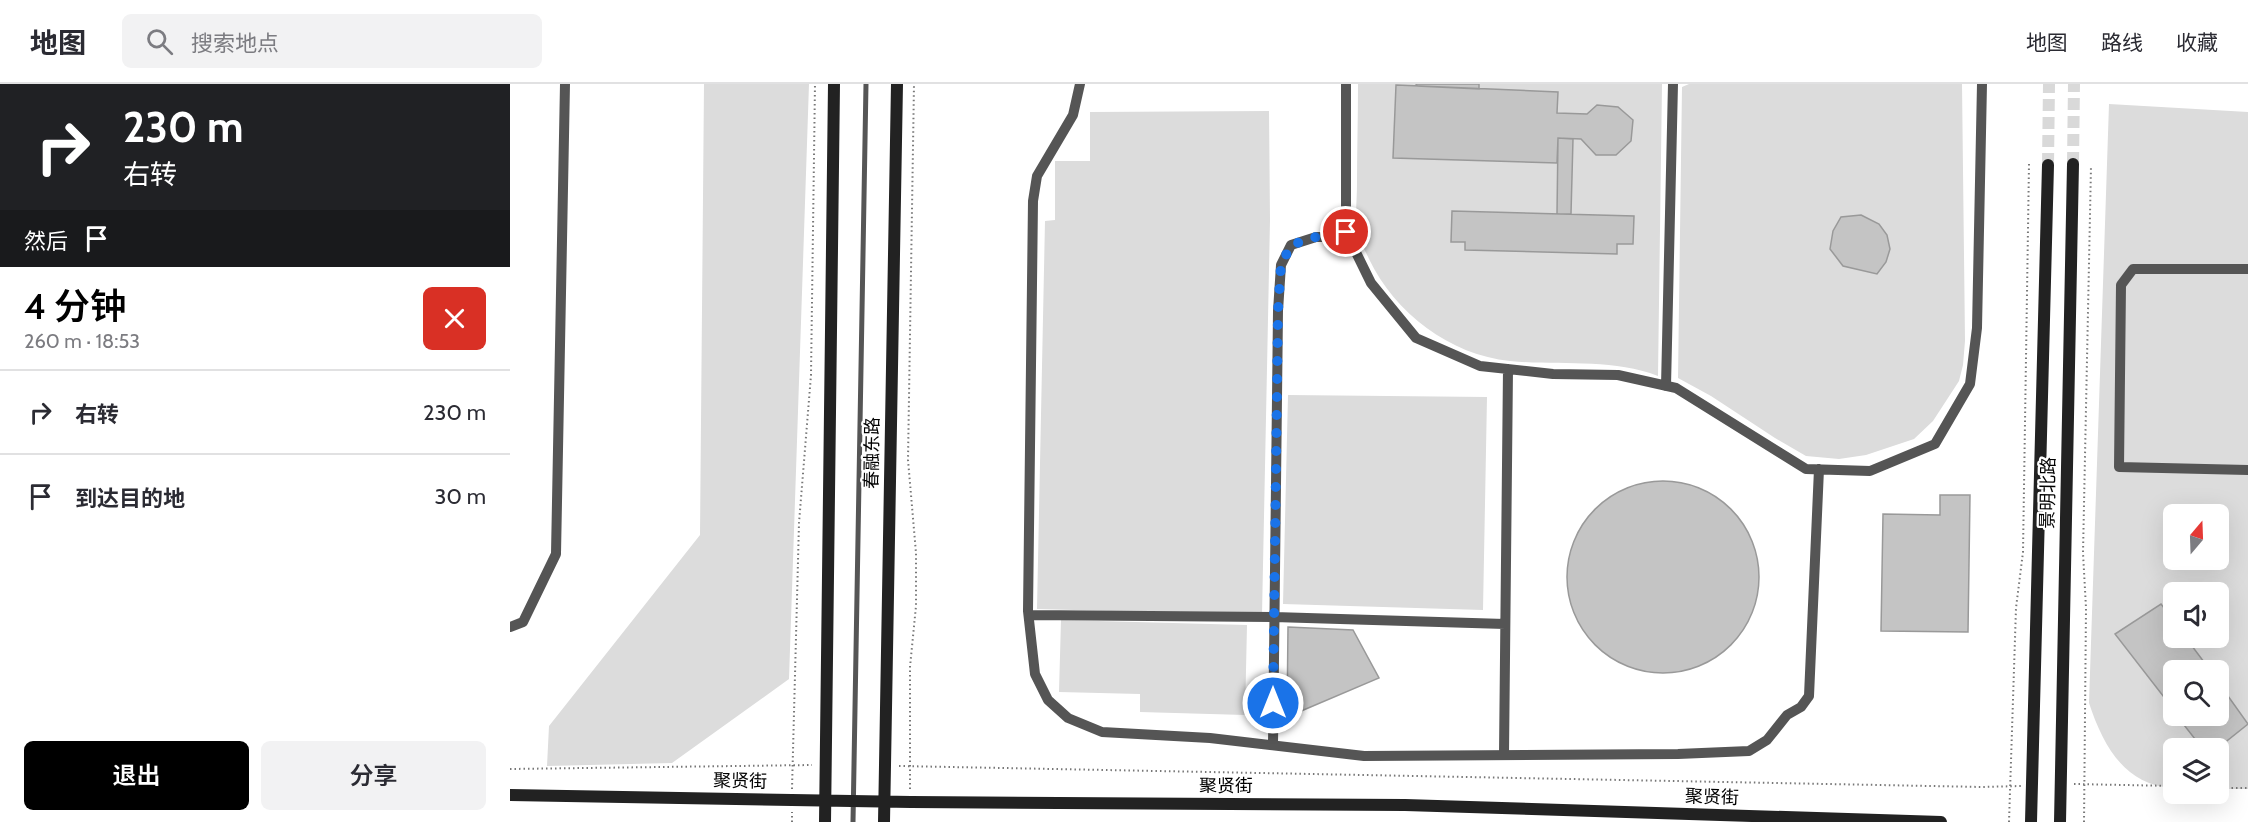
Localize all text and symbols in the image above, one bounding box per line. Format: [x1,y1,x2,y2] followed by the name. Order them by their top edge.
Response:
[122,14,542,68] search box
[143,25,176,58] icon: search
[30,26,86,60] text: 地图
[191,30,279,57] text: 搜索地点
[2026,30,2068,55] text: 地图
[2101,30,2143,55] text: 路线
[2176,30,2218,55] text: 收藏
[123,101,243,153] text: 230 m
[24,108,102,186] icon: right
[123,158,177,191] text: 右转
[1320,206,1371,257] pin
[1329,215,1362,248] icon: arrive
[80,222,113,255] icon: arrive
[24,228,68,255] text: 然后
[24,284,126,328] text: 4 分钟
[423,287,486,350] button: close
[24,329,140,353] text: 260 m · 18:53
[24,396,57,429] icon: right
[423,399,486,426] text: 230 m
[75,401,119,428] text: 右转
[860,417,884,489] street label: 春融东路
[2036,457,2060,529] street label: 景明北路
[24,480,57,513] icon: arrive
[434,483,486,510] text: 30 m
[75,485,185,512] text: 到达目的地
[2163,504,2229,570] north arrow
[2163,504,2229,804] map controls
[2163,582,2229,648] button: sound
[2163,660,2229,726] button: search
[1241,671,1305,735] position arrow
[2163,738,2229,804] button: layers
[24,741,249,810] button: 退出
[261,741,486,810] button: 分享
[713,770,767,792] street label: 聚贤街
[1199,775,1253,797] street label: 聚贤街
[1685,785,1739,809] street label: 聚贤街

